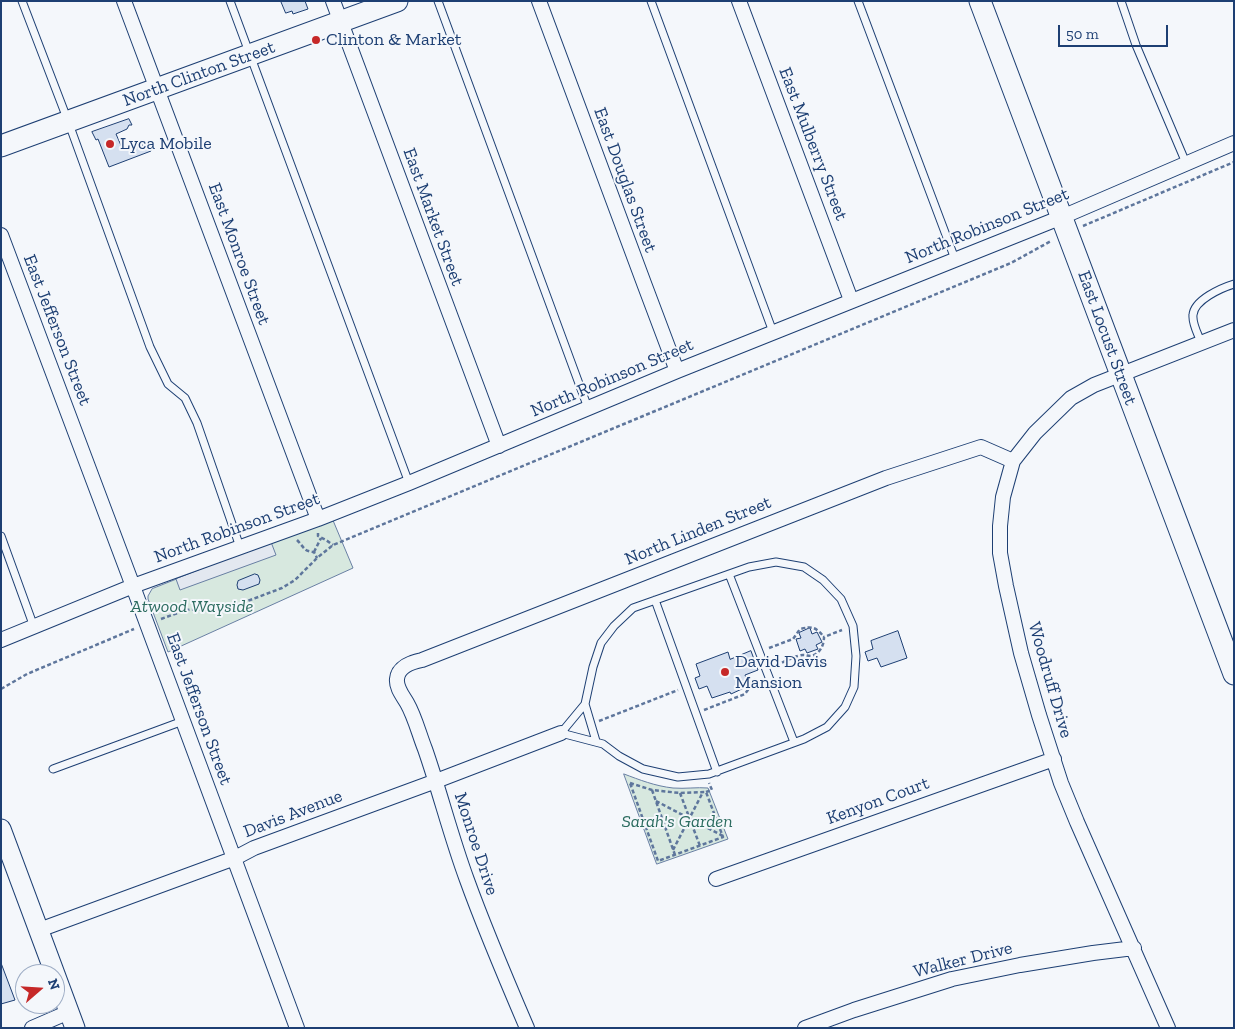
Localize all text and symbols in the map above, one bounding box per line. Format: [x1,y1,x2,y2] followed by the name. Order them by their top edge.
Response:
[1060,15,1170,47] scale bar
[1066,25,1099,43] text: 50 m
[326,29,461,51] place label: Clinton & Market
[310,34,322,46] marker: Clinton & Market
[120,36,278,112] street label: North Clinton Street
[774,64,852,224] street label: East Mulberry Street
[589,105,661,255] street label: East Douglas Street
[120,133,212,155] place label: Lyca Mobile
[104,138,116,150] marker: Lyca Mobile
[398,145,468,289] street label: East Market Street
[203,180,275,328] street label: East Monroe Street
[902,183,1072,269] street label: North Robinson Street
[18,251,96,409] street label: East Jefferson Street
[1073,268,1141,408] street label: East Locust Street
[527,334,697,422] street label: North Robinson Street
[151,488,323,568] street label: North Robinson Street
[622,492,774,570] street label: North Linden Street
[131,596,253,618] park label: Atwood Wayside
[1023,620,1077,740] street label: Woodruff Drive
[161,630,237,788] street label: East Jefferson Street
[735,651,827,694] place label: David Davis Mansion
[719,666,731,678] marker: David Davis Mansion
[824,772,932,830] street label: Kenyon Court
[241,785,345,843] street label: Davis Avenue
[449,790,503,898] street label: Monroe Drive
[621,811,733,833] park label: Sarah's Garden
[911,937,1015,983] street label: Walker Drive
[15,964,65,1014] north arrow
[44,976,63,992] text: N

